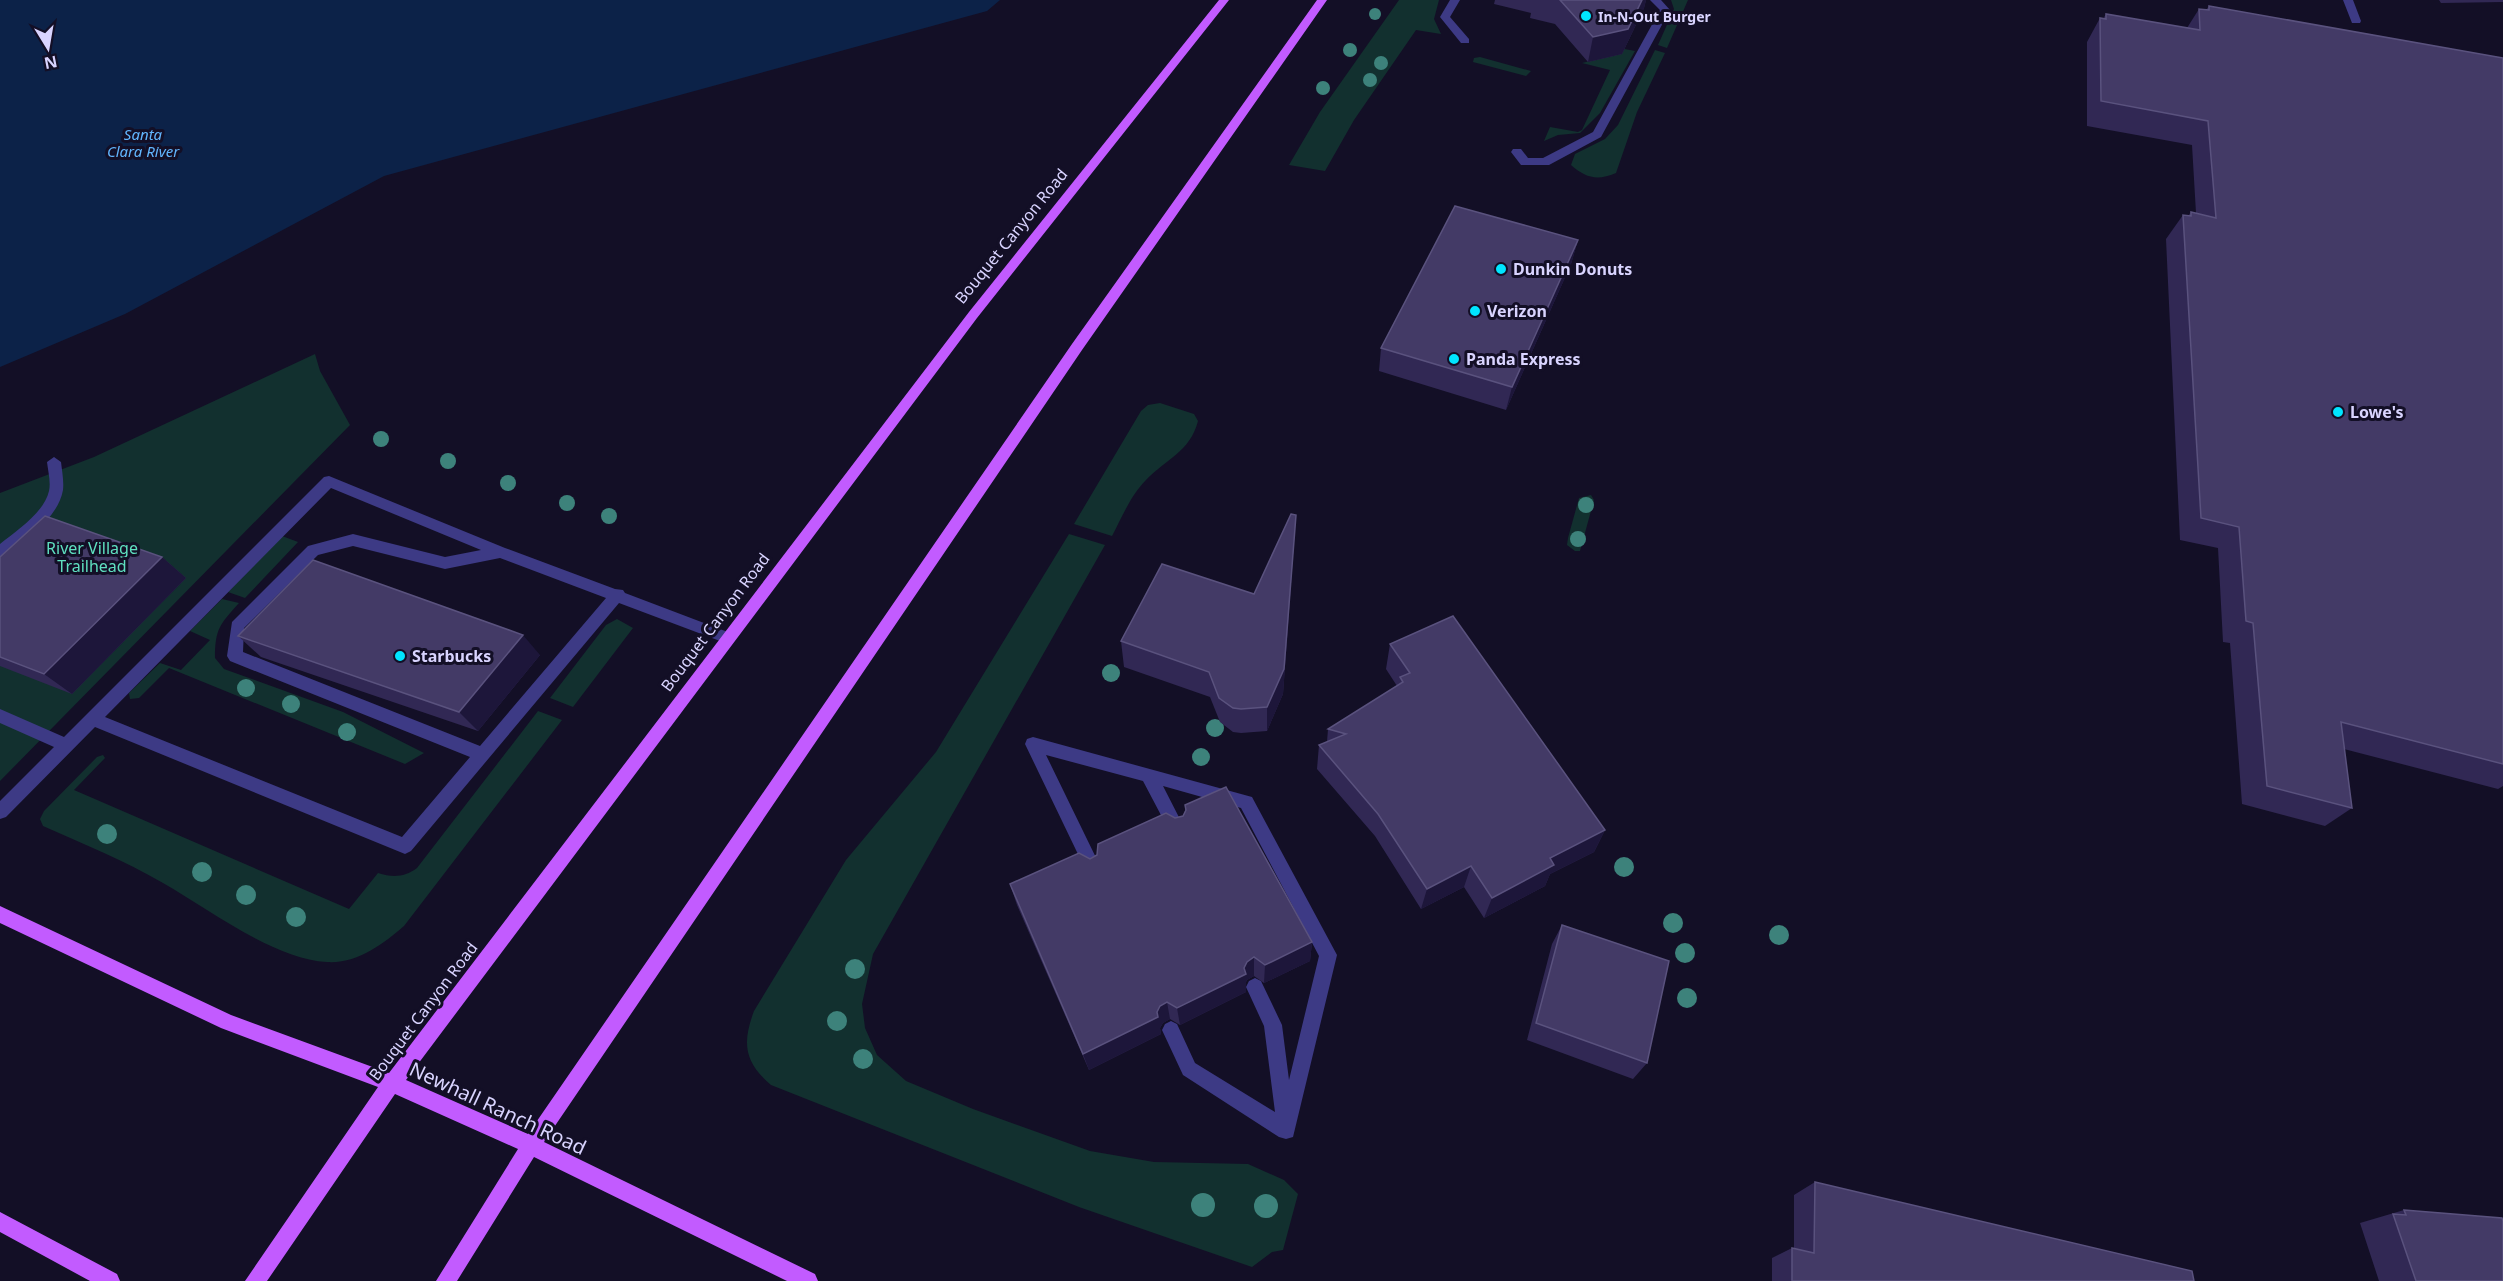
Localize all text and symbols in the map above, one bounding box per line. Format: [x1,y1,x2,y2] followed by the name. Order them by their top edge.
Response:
[1598,7,1712,26] place label: In-N-Out Burger
[1579,9,1593,23] marker: In-N-Out Burger
[18,18,78,78] north arrow
[42,51,59,75] text: N
[107,124,180,161] water label: Santa Clara River
[950,164,1072,308] street label: Bouquet Canyon Road
[1513,258,1632,280] place label: Dunkin Donuts
[1494,262,1508,276] marker: Dunkin Donuts
[1487,300,1547,322] place label: Verizon
[1468,304,1482,318] marker: Verizon
[1466,348,1581,370] place label: Panda Express
[1447,352,1461,366] marker: Panda Express
[2350,401,2404,423] place label: Lowe's
[2331,405,2345,419] marker: Lowe's
[46,537,138,577] park label: River Village Trailhead
[656,548,774,696] street label: Bouquet Canyon Road
[412,645,491,667] place label: Starbucks
[393,649,407,663] marker: Starbucks
[364,937,482,1085] street label: Bouquet Canyon Road
[405,1055,591,1161] street label: Newhall Ranch Road

